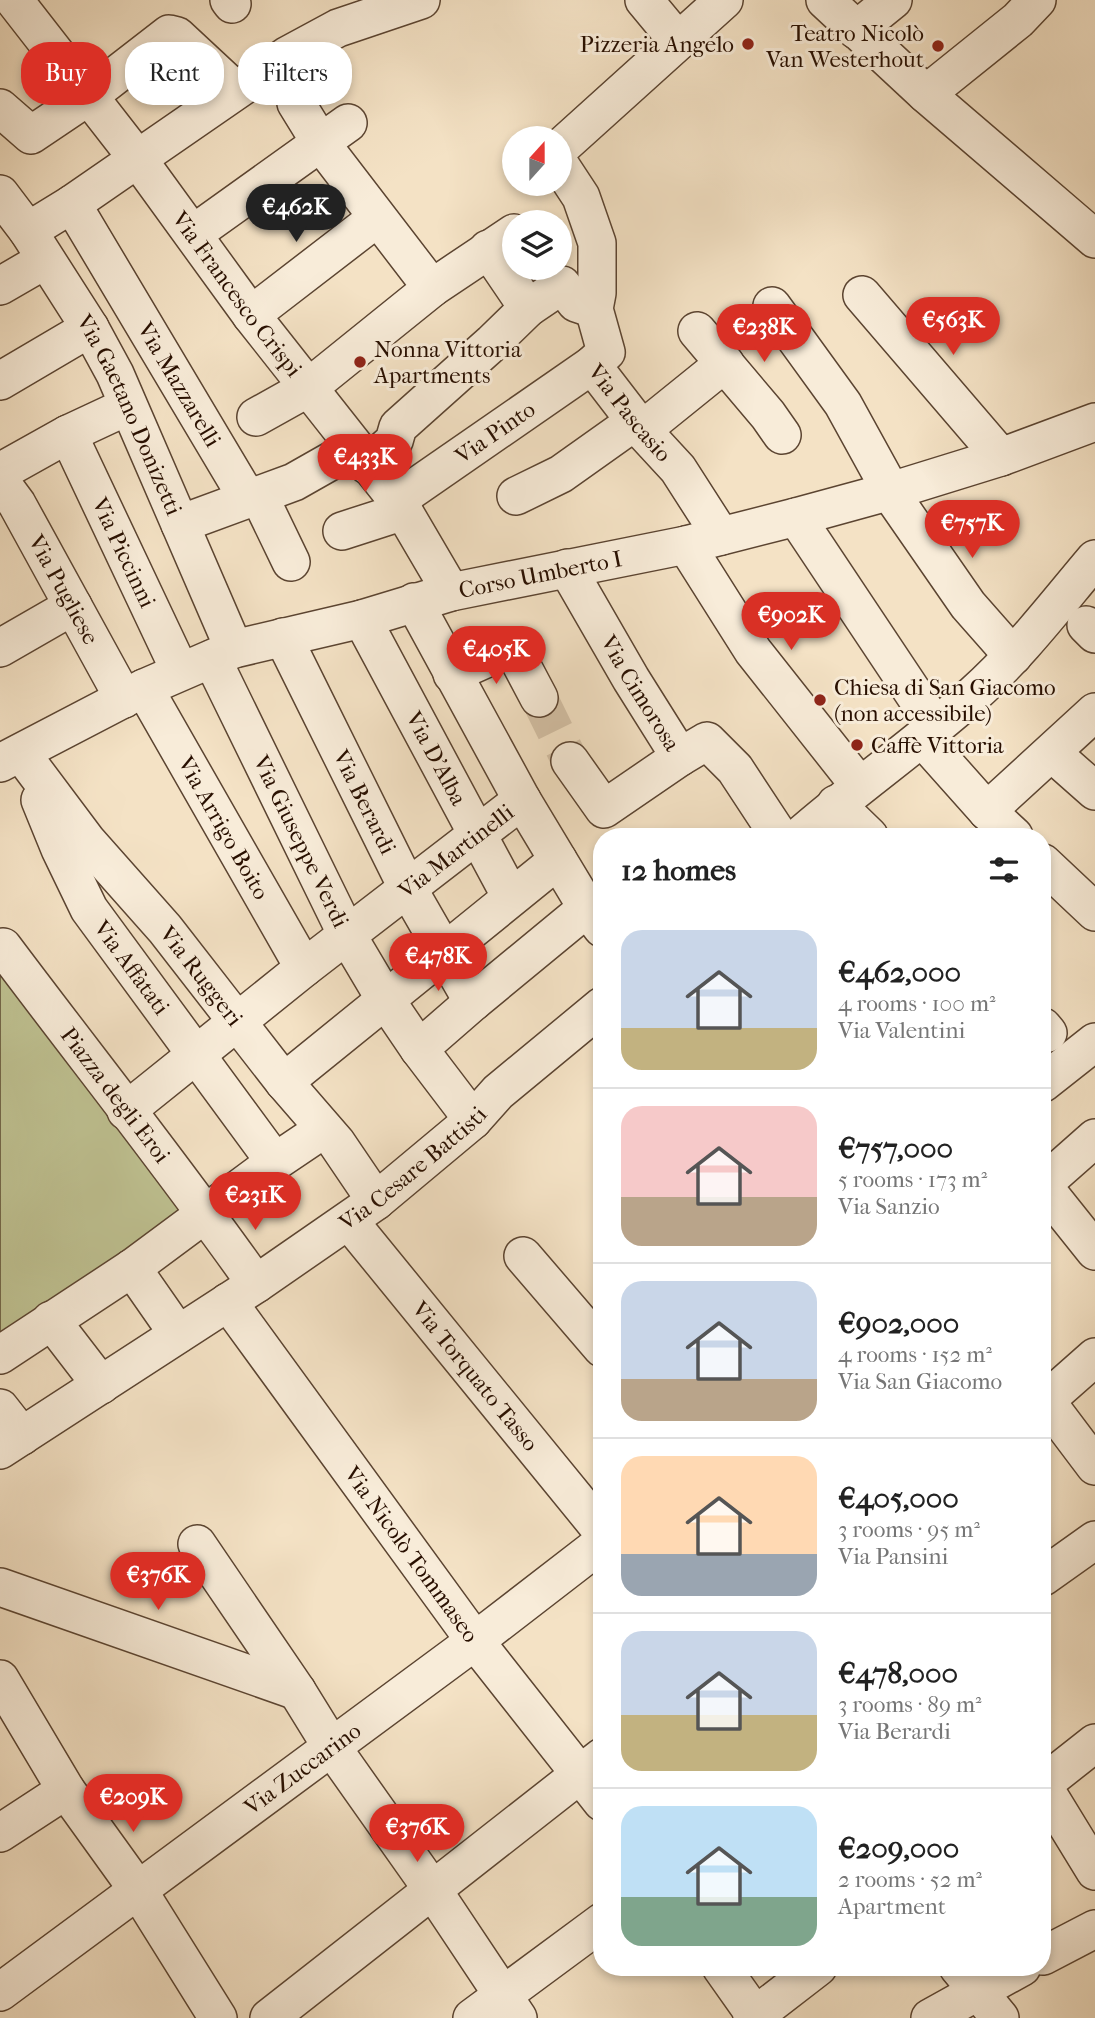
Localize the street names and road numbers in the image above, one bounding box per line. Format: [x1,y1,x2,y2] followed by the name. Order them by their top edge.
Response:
[166,205,308,382] street label: Via Francesco Crispi
[71,308,188,519] street label: Via Gaetano Donizetti
[131,316,227,452] street label: Via Mazzarelli
[582,358,678,467] street label: Via Pascasio
[449,395,540,470] street label: Via Pinto
[86,492,162,612] street label: Via Piccinni
[22,529,105,649] street label: Via Pugliese
[456,545,624,604] street label: Corso Umberto I
[595,629,686,756] street label: Via Cimorosa
[400,706,473,810] street label: Via D'Alba
[327,744,402,859] street label: Via Berardi
[247,750,355,932] street label: Via Giuseppe Verdi
[172,751,275,904] street label: Via Arrigo Boito
[392,798,519,904] street label: Via Martinelli
[88,914,176,1020] street label: Via Affatati
[154,920,249,1031] street label: Via Ruggeri
[55,1022,176,1168] street label: Piazza degli Eroi
[333,1101,492,1236] street label: Via Cesare Battisti
[406,1295,544,1456] street label: Via Torquato Tasso
[338,1460,485,1647] street label: Via Nicolò Tommaseo
[238,1717,366,1821] street label: Via Zuccarino

